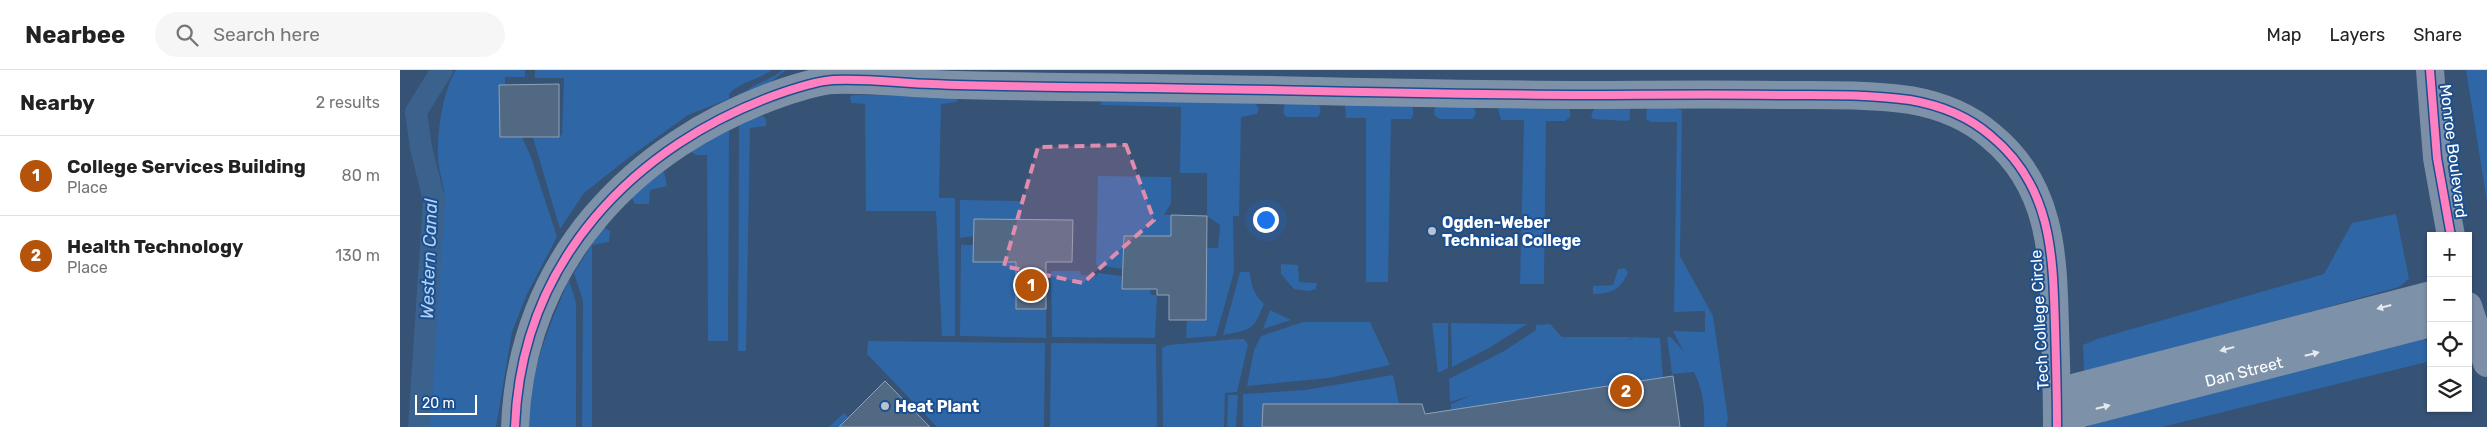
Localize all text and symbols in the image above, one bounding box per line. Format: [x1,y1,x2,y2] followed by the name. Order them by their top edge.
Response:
[155,12,505,57] search box
[25,21,125,49] text: Nearbee
[173,21,201,49] icon: search
[213,23,320,46] text: Search here
[2267,24,2302,46] text: Map
[2330,24,2385,46] text: Layers
[2413,24,2462,46] text: Share
[2436,83,2471,219] street label: Monroe Boulevard
[20,90,95,115] text: Nearby
[316,93,380,112] text: 2 results
[67,155,306,178] text: College Services Building
[32,166,40,185] text: 1
[342,166,380,185] text: 80 m
[67,178,108,197] text: Place
[416,198,442,320] water label: Western Canal
[1253,207,1279,233] your location
[1442,213,1581,250] place label: Ogden-Weber Technical College
[1426,225,1438,237] marker: Ogden-Weber Technical College
[2427,232,2472,412] map controls
[2427,232,2472,277] button: +
[67,235,243,258] text: Health Technology
[31,246,41,265] text: 2
[335,246,380,265] text: 130 m
[2026,249,2053,391] street label: Tech College Circle
[67,258,108,277] text: Place
[1015,266,1047,304] pin: 1
[2427,277,2472,322] button: −
[2376,304,2391,312] one-way arrow
[2427,322,2472,367] button: locate
[2219,345,2234,353] one-way arrow
[2304,349,2319,357] one-way arrow
[2203,353,2285,391] street label: Dan Street
[2427,367,2472,412] button: layers
[1610,372,1642,410] pin: 2
[415,392,478,415] scale bar
[422,395,455,412] text: 20 m
[895,397,980,416] place label: Heat Plant
[879,400,891,412] marker: Heat Plant
[2096,403,2111,411] one-way arrow

